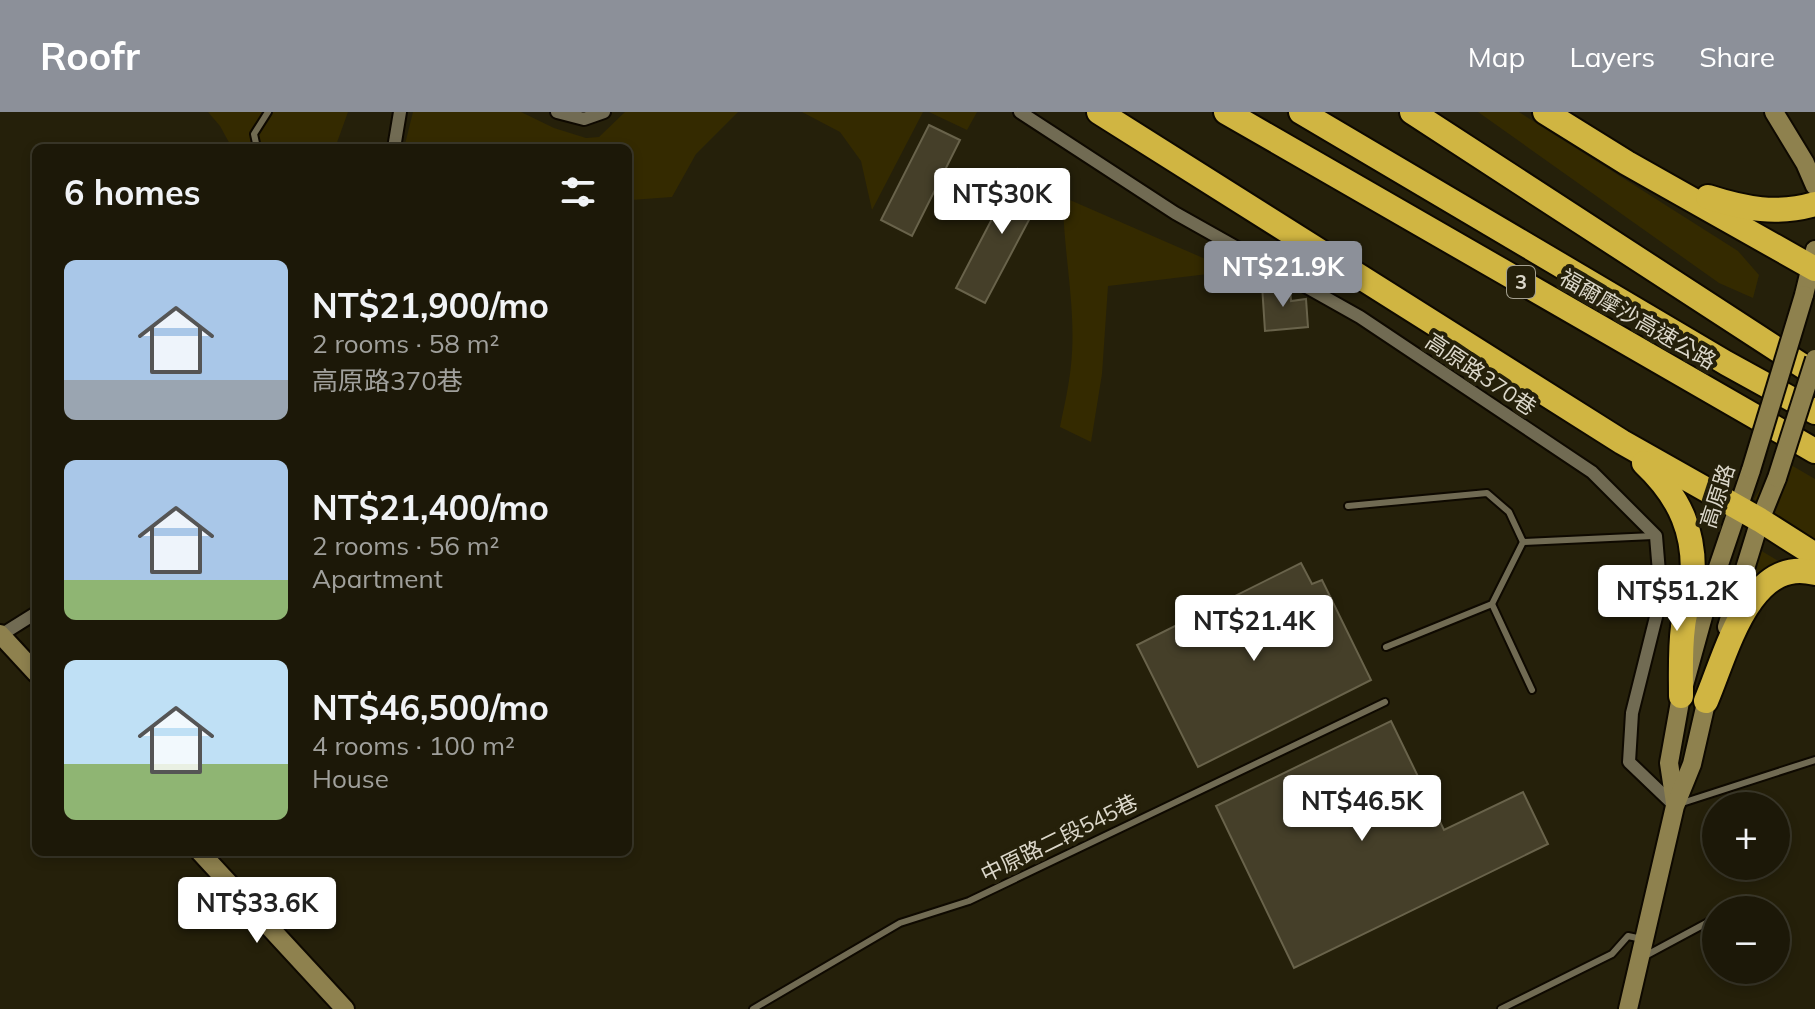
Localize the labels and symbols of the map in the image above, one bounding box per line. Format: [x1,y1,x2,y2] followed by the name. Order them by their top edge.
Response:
[937,168,1067,236] pin: NT$30K
[1200,241,1366,309] pin: NT$21.9K
[1555,263,1721,375] street label: 福爾摩沙高速公路
[1507,266,1535,298] road number: 3
[1420,327,1542,421] street label: 高原路370巷
[1693,460,1741,532] street label: 高原路
[1594,565,1760,633] pin: NT$51.2K
[1171,595,1337,663] pin: NT$21.4K
[1279,775,1445,843] pin: NT$46.5K
[976,788,1142,888] street label: 中原路二段545巷
[174,877,340,945] pin: NT$33.6K

